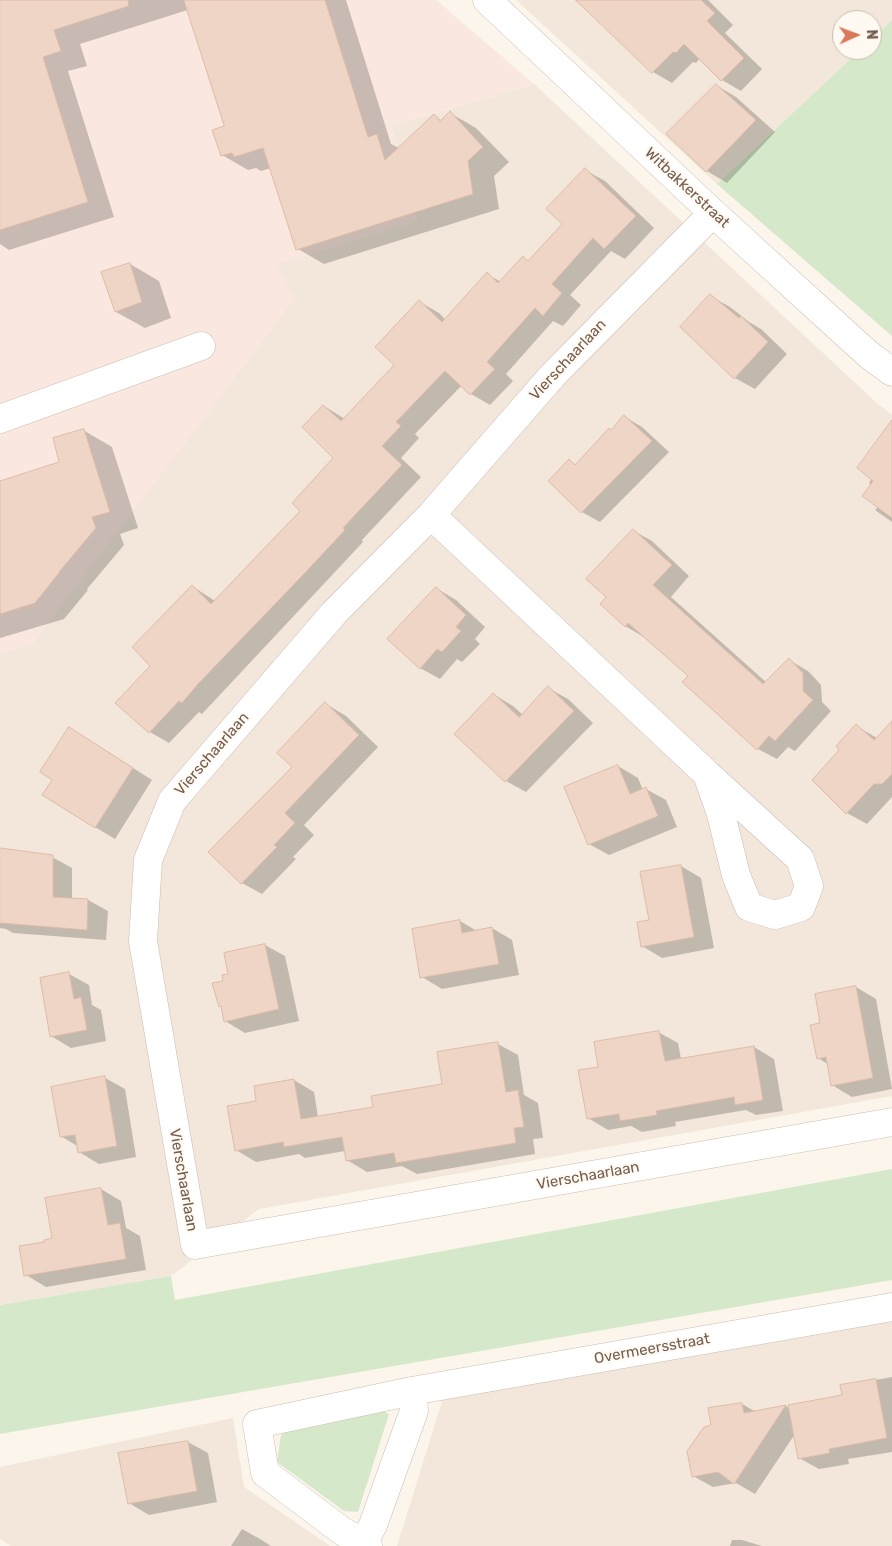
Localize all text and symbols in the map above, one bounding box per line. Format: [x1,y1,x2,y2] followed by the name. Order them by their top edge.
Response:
[832,10,882,60] north arrow
[863,29,880,40] text: N
[641,144,733,232] street label: Witbakkerstraat
[526,316,610,404] street label: Vierschaarlaan
[171,709,253,799] street label: Vierschaarlaan
[165,1127,201,1233] street label: Vierschaarlaan
[535,1158,641,1194] street label: Vierschaarlaan
[593,1330,711,1368] street label: Overmeersstraat

